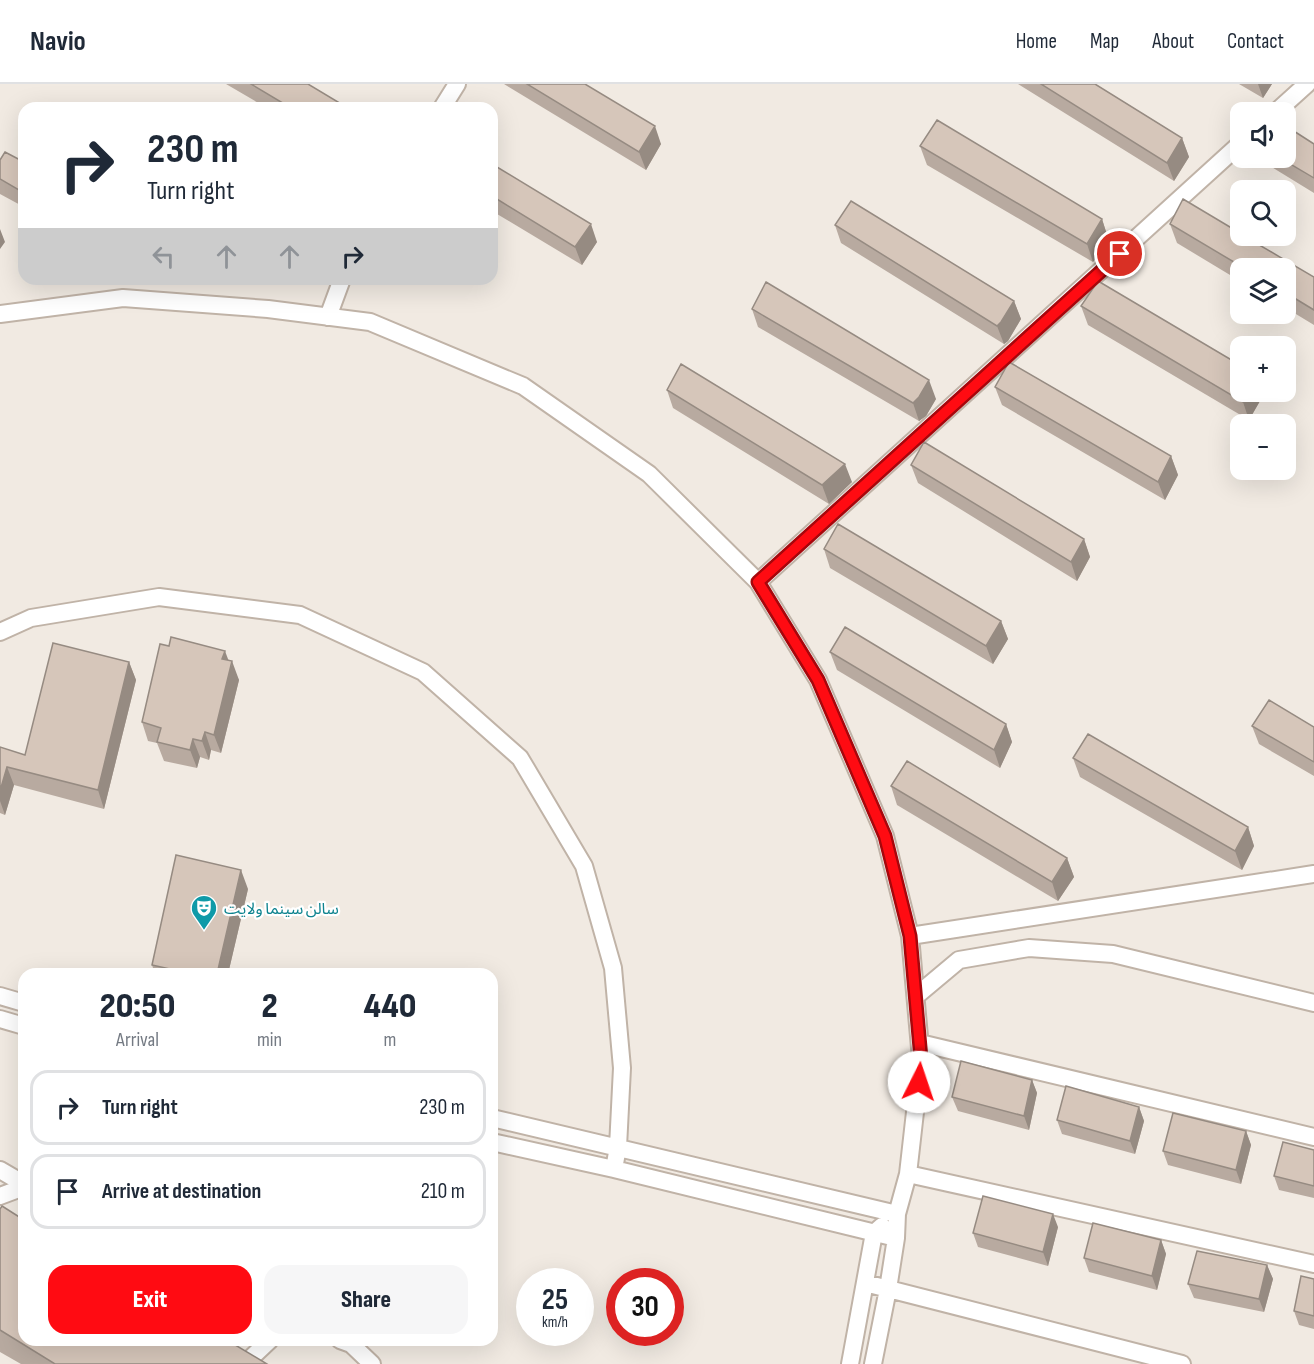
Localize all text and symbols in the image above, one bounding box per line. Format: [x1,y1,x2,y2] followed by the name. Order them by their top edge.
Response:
[30,25,86,58] text: Navio
[1016,29,1057,54] text: Home
[1090,29,1119,54] text: Map
[1152,29,1194,54] text: About
[1227,29,1284,54] text: Contact
[1230,102,1296,480] map controls
[1230,102,1296,168] button: sound
[147,124,239,175] text: 230 m
[48,126,126,204] icon: right
[147,175,234,207] text: Turn right
[1230,180,1296,246] button: search
[1094,228,1145,279] pin
[1103,237,1136,270] icon: arrive
[147,240,180,273] icon: left
[210,240,243,273] icon: ahead
[273,240,306,273] icon: ahead
[336,240,369,273] icon: right
[1230,258,1296,324] button: layers
[1230,336,1296,402] button: +
[1230,414,1296,480] button: −
[189,893,219,931] theatre icon: سالن سینما ولایت
[224,900,339,919] place label: سالن سینما ولایت
[100,985,175,1028] text: 20:50
[261,985,278,1028] text: 2
[364,985,416,1028] text: 440
[116,1028,159,1052] text: Arrival
[257,1028,282,1052] text: min
[384,1028,396,1052] text: m
[887,1050,951,1114] position arrow
[51,1091,84,1124] icon: right
[102,1094,178,1121] text: Turn right
[419,1094,465,1121] text: 230 m
[51,1175,84,1208] icon: arrive
[102,1178,261,1205] text: Arrive at destination
[421,1178,465,1205] text: 210 m
[48,1265,252,1334] button: Exit
[264,1265,468,1334] button: Share
[606,1268,684,1346] speed limit sign: 30
[542,1282,568,1318] text: 25
[542,1313,568,1332] text: km/h

